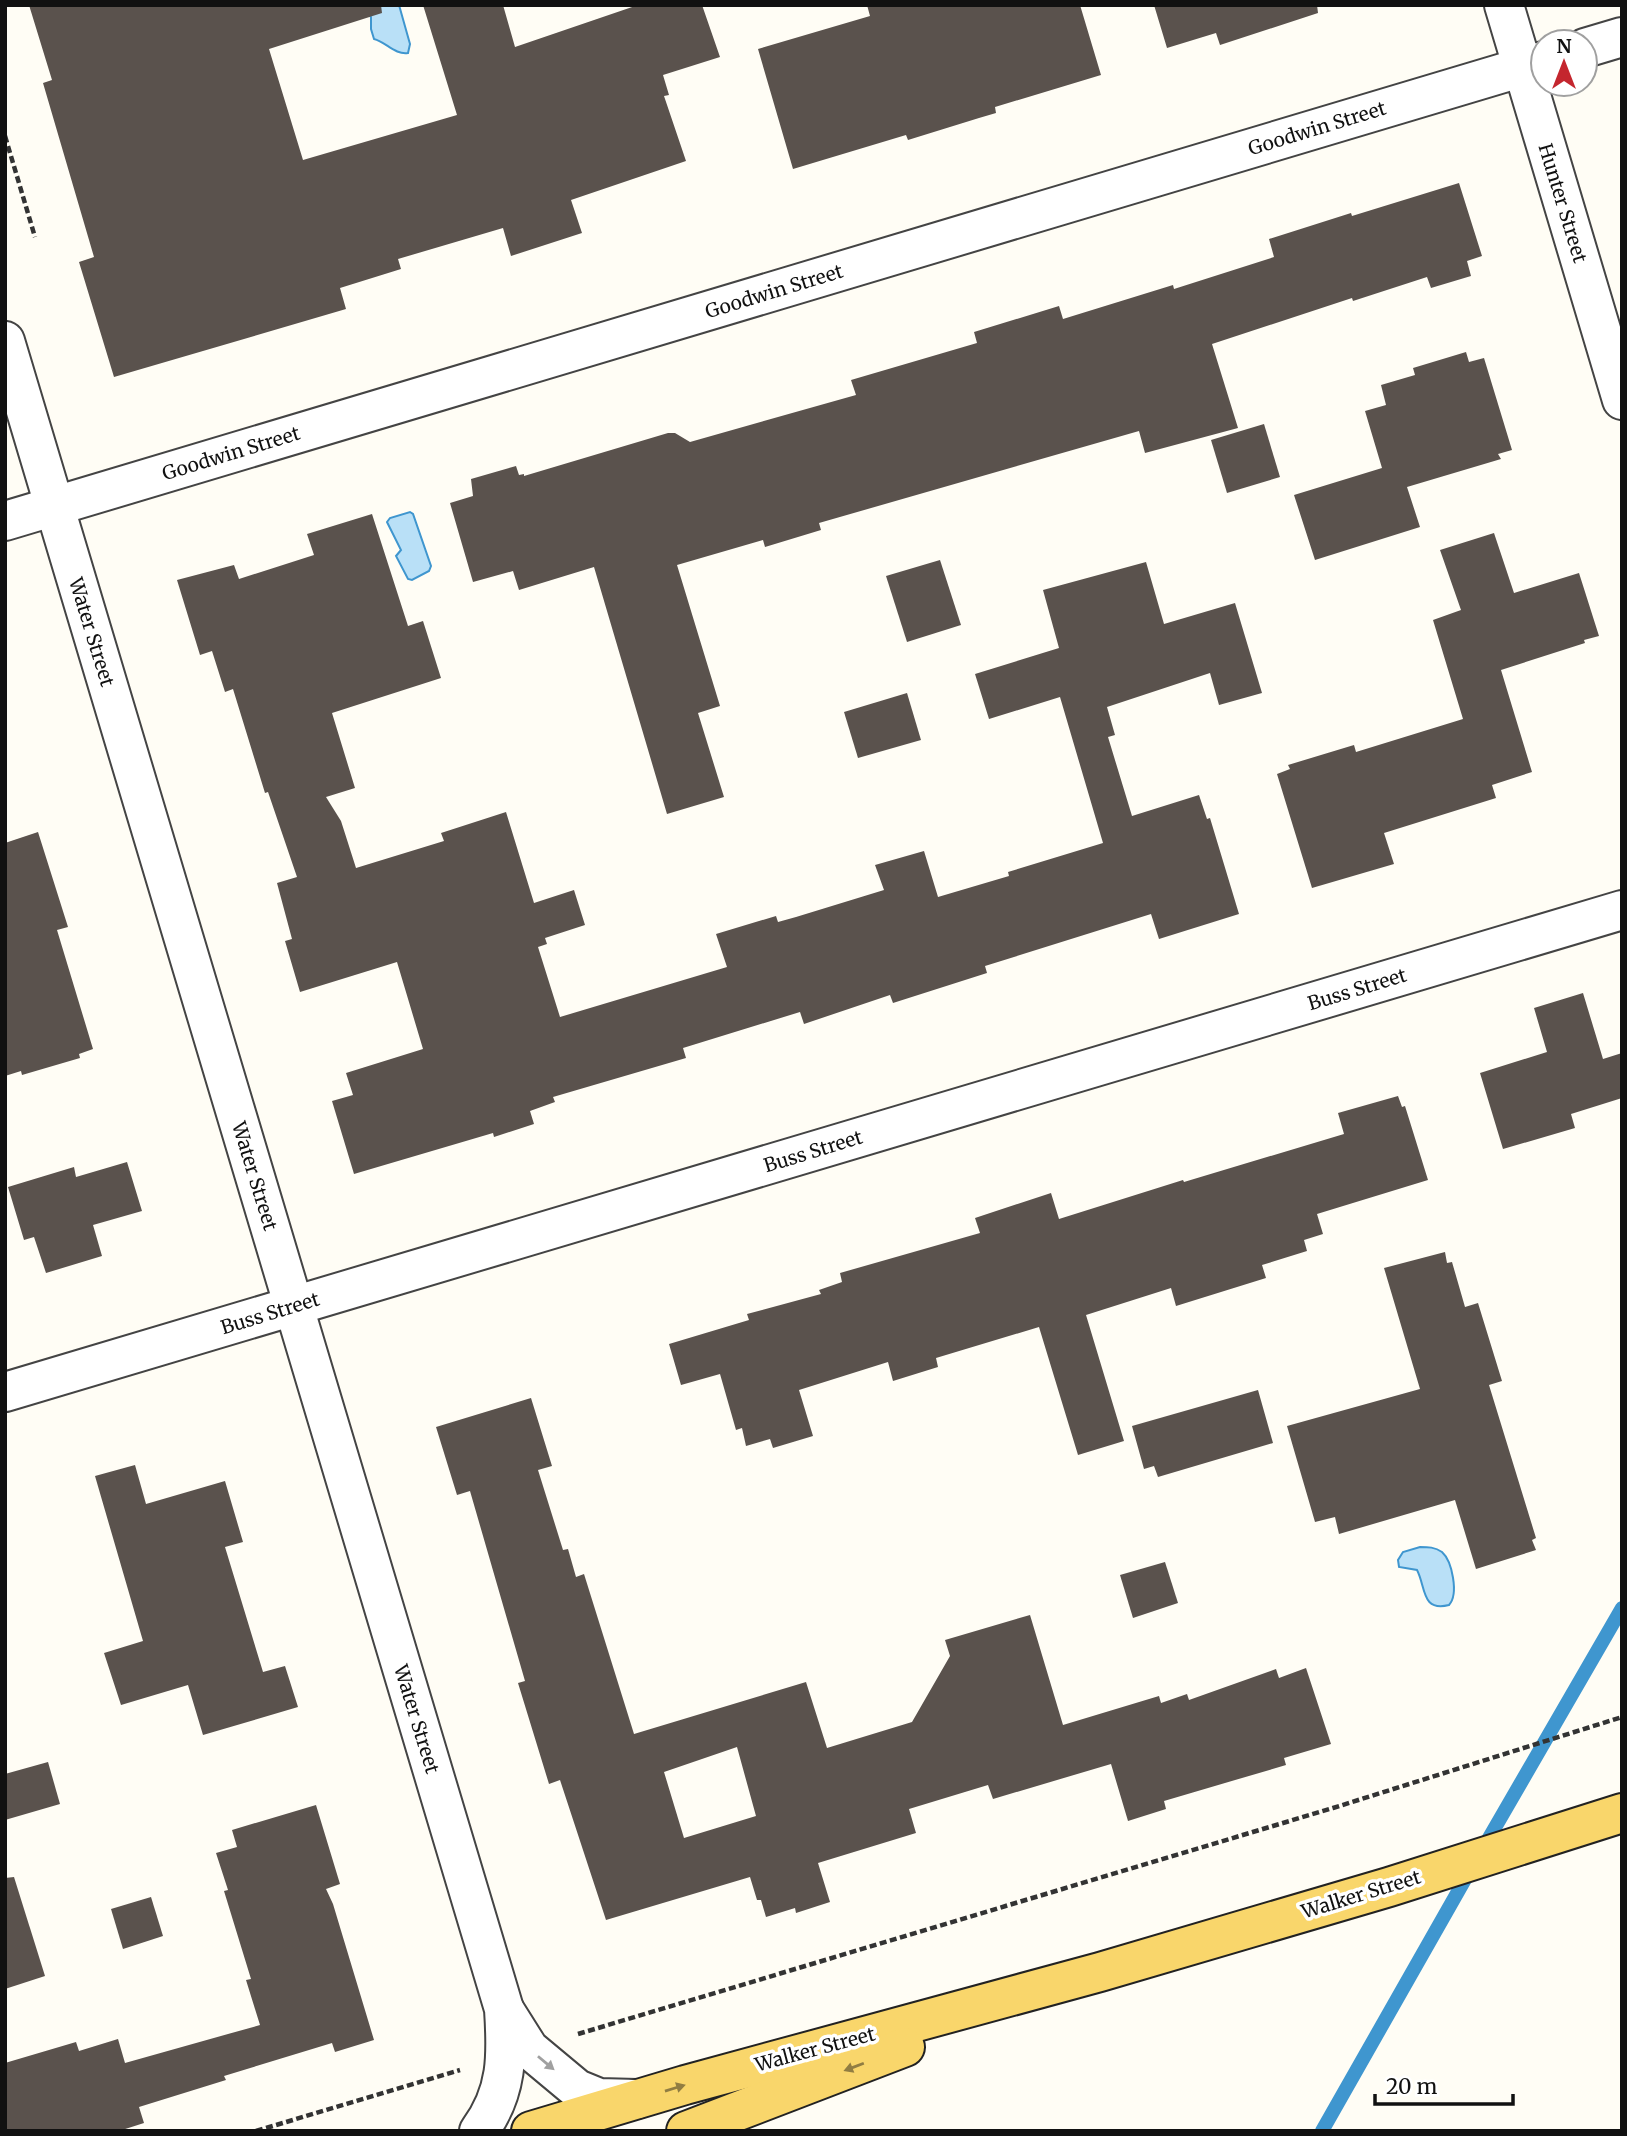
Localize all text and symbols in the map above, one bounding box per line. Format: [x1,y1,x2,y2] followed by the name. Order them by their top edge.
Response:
[1529,28,1599,98] north arrow
[1556,34,1572,58] text: N
[1245,96,1389,160] street label: Goodwin Street
[1533,141,1593,266] street label: Hunter Street
[702,259,846,323] street label: Goodwin Street
[159,421,303,485] street label: Goodwin Street
[64,574,120,690] street label: Water Street
[1305,962,1410,1015] street label: Buss Street
[227,1118,283,1234] street label: Water Street
[761,1124,866,1177] street label: Buss Street
[218,1286,323,1339] street label: Buss Street
[389,1661,445,1777] street label: Water Street
[1298,1864,1424,1924] street label: Walker Street
[751,2021,878,2077] street label: Walker Street
[537,2055,554,2070] one-way arrow
[843,2062,864,2073] one-way arrow
[1375,2062,1513,2106] scale bar
[1386,2073,1438,2100] text: 20 m
[665,2082,686,2092] one-way arrow

